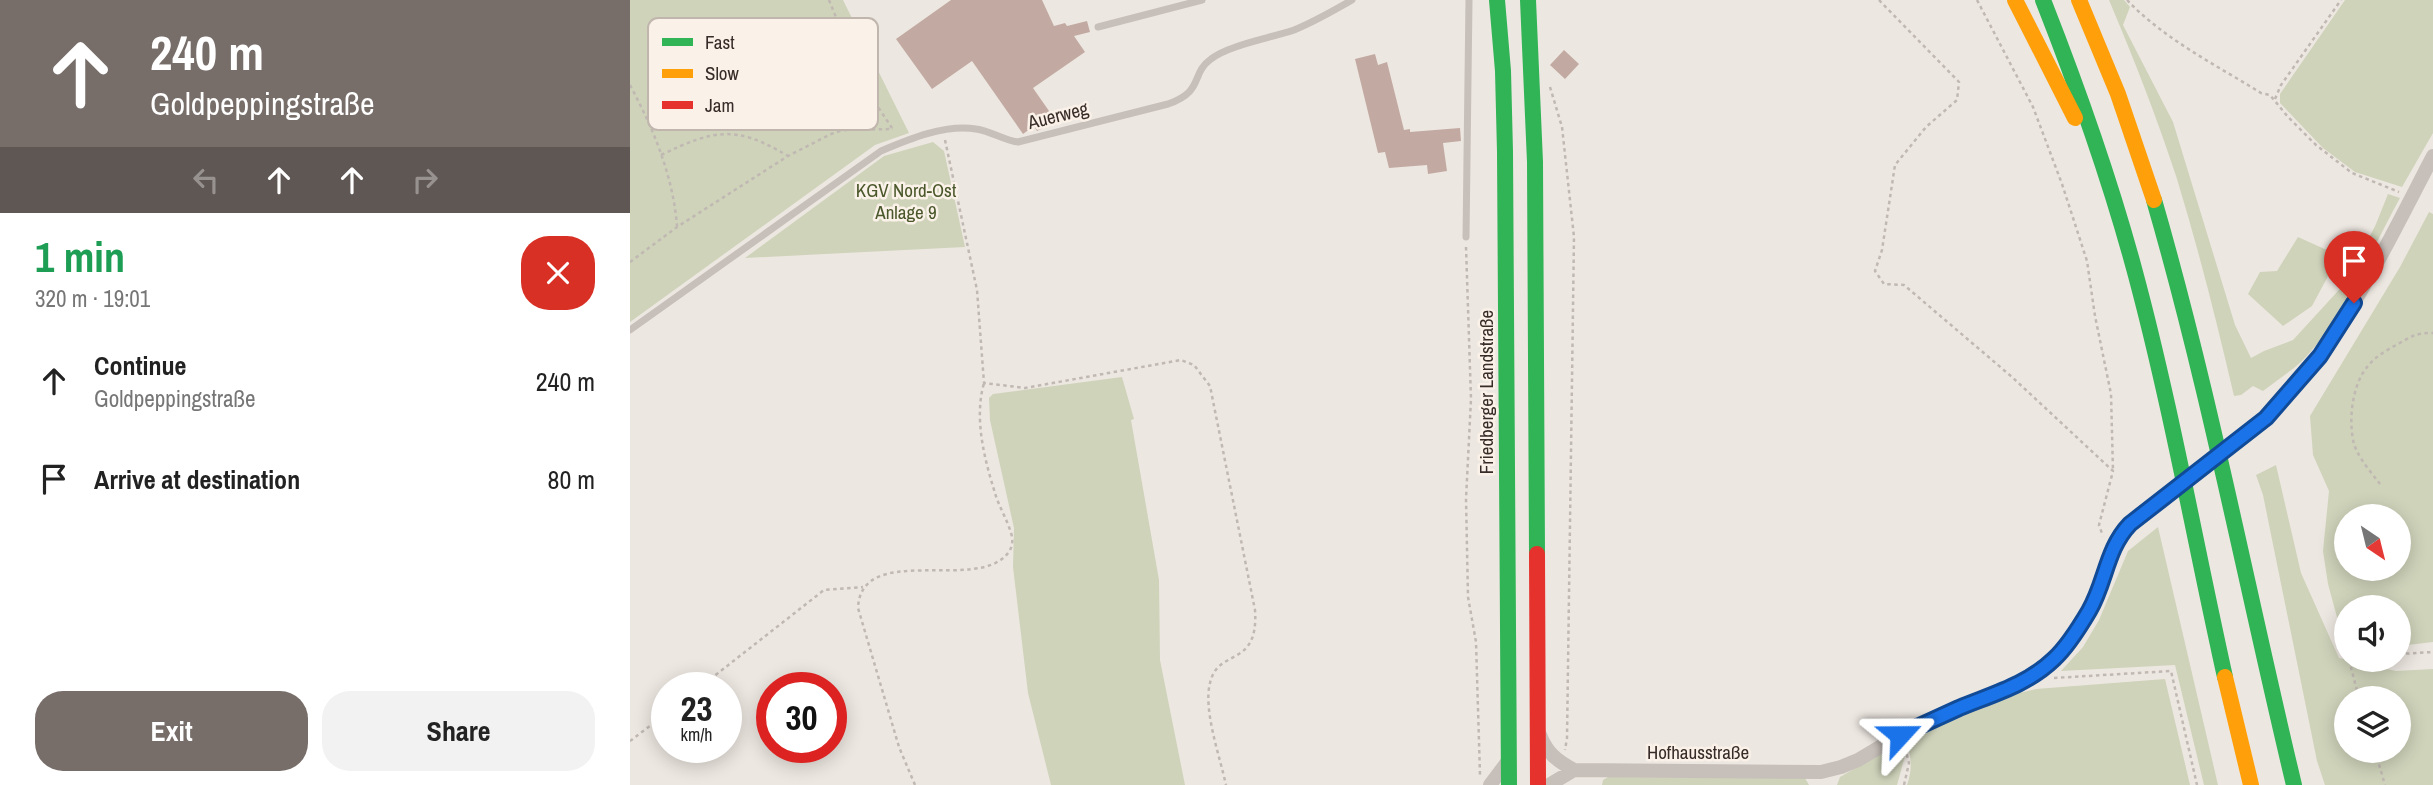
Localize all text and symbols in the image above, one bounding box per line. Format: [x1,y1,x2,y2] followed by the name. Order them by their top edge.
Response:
[648,18,878,130] legend
[150,19,264,85] text: 240 m
[35,28,126,119] icon: ahead
[705,29,735,55] text: Fast
[705,60,740,86] text: Slow
[150,82,375,125] text: Goldpeppingstraße
[705,92,734,118] text: Jam
[1024,95,1091,135] street label: Auerweg
[187,161,225,199] icon: left
[260,161,298,199] icon: ahead
[333,161,371,199] icon: ahead
[406,161,444,199] icon: right
[856,177,957,225] park label: KGV Nord-Ost Anlage 9
[35,229,125,285] text: 1 min
[2324,231,2384,303] pin
[521,236,595,310] button: close
[2335,242,2373,280] icon: arrive
[35,283,150,314] text: 320 m · 19:01
[1473,310,1499,474] street label: Friedberger Landstraße
[94,348,186,383] text: Continue
[35,362,73,400] icon: ahead
[536,364,595,399] text: 240 m
[94,383,255,414] text: Goldpeppingstraße
[35,460,73,498] icon: arrive
[94,462,300,497] text: Arrive at destination
[548,462,595,497] text: 80 m
[2334,504,2412,581] north arrow
[2334,504,2411,763] map controls
[2334,595,2411,672] button: sound
[756,672,847,763] speed limit sign: 30
[681,685,712,732] text: 23
[2334,686,2411,763] button: layers
[35,691,308,771] button: Exit
[322,691,595,771] button: Share
[1863,698,1937,772] position arrow
[681,722,713,747] text: km/h
[1647,739,1749,765] street label: Hofhausstraße

